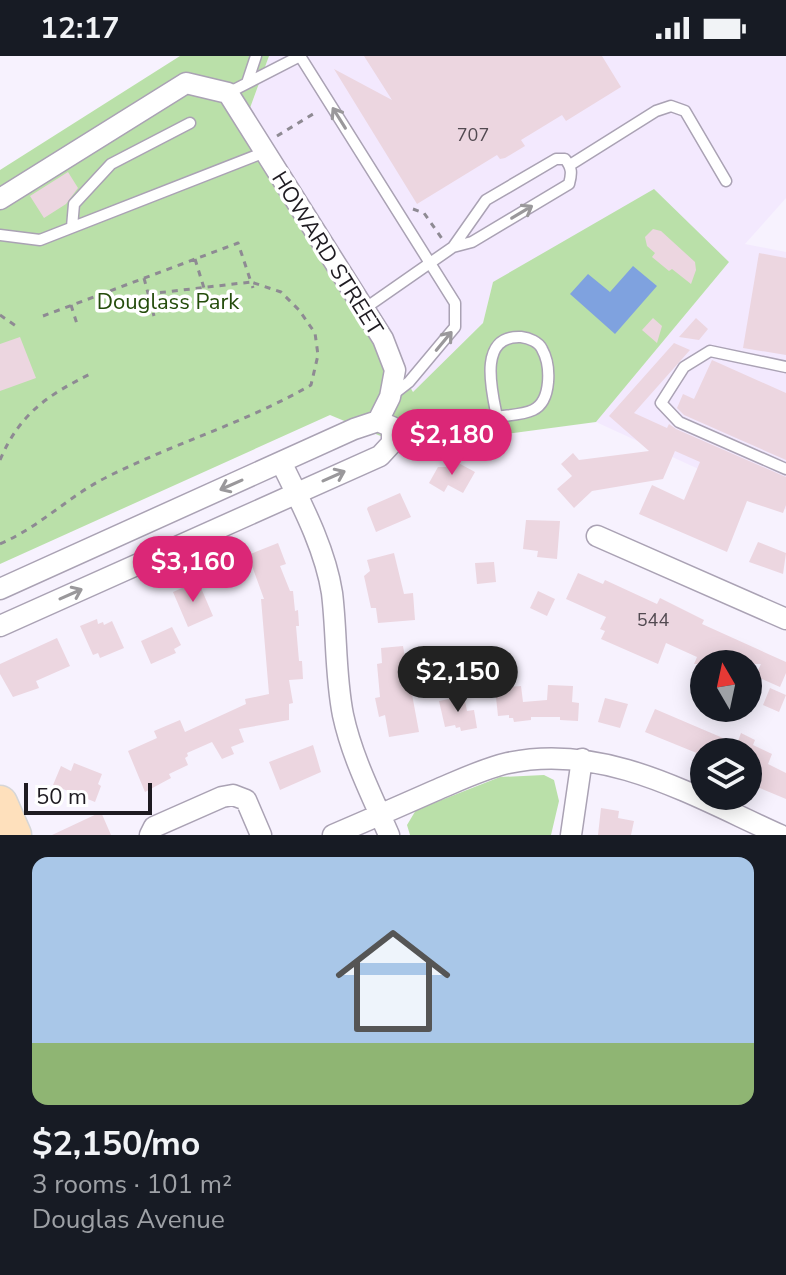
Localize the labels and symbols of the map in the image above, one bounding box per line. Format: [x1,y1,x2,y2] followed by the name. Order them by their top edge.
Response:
[330,107,346,130] one-way arrow
[457,123,489,147] house number: 707
[264,166,390,342] street label: HOWARD STREET
[510,204,533,220] one-way arrow
[97,287,240,317] park label: Douglass Park
[435,331,453,351] one-way arrow
[387,409,517,477] pin: $2,180
[321,468,345,483] one-way arrow
[220,478,244,493] one-way arrow
[128,536,258,604] pin: $3,160
[58,586,83,601] one-way arrow
[637,608,669,632] house number: 544
[393,646,523,714] pin: $2,150
[690,650,762,722] north arrow
[24,779,152,815] scale bar

